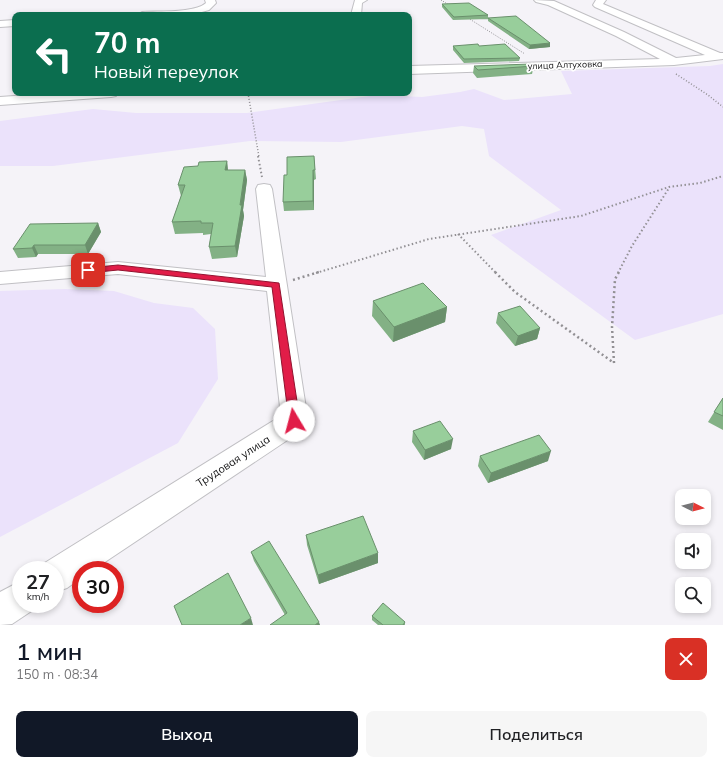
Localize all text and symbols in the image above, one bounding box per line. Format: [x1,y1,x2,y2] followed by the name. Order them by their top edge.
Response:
[94,25,160,60] text: 70 m
[28,28,80,80] icon: left
[527,58,603,72] street label: улица Алтуховка
[94,60,239,83] text: Новый переулок
[71,253,105,287] pin
[77,259,99,281] icon: arrive
[273,400,315,442] position arrow
[193,432,273,490] street label: Трудовая улица
[675,489,711,525] north arrow
[675,489,711,613] map controls
[675,533,711,569] button: sound
[72,561,124,613] speed limit sign: 30
[26,569,50,594] text: 27
[675,577,711,613] button: search
[27,590,49,603] text: km/h
[16,636,82,666] text: 1 мин
[665,638,707,680] button: close
[16,666,98,682] text: 150 m · 08:34
[16,711,358,757] button: Выход
[366,711,707,757] button: Поделиться

